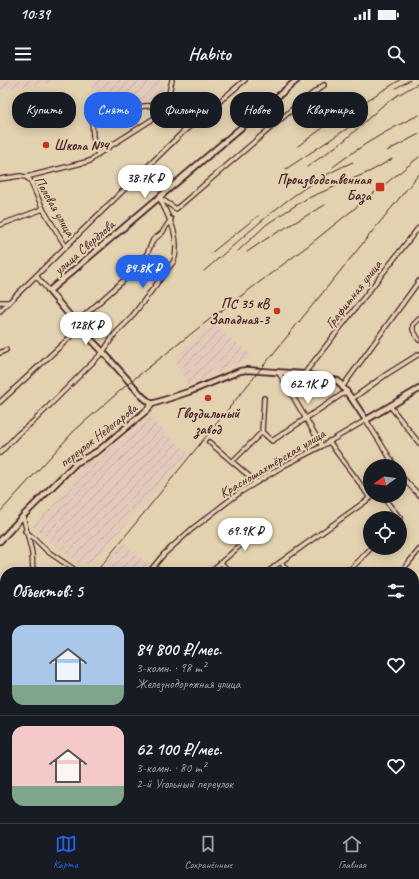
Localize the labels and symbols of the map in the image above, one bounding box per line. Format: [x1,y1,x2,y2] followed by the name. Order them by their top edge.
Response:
[54,137,110,154] place label: Школа №4
[41,140,51,150] marker: Школа №4
[108,165,182,199] pin: 38.7K ₽
[277,171,373,205] place label: Производственная База
[30,173,79,240] street label: Полевая улица
[374,181,386,193] marker: Производственная База
[50,216,119,279] street label: улица Свердлова
[106,255,180,289] pin: 84.8K ₽
[321,256,386,332] street label: Графитная улица
[209,295,271,328] place label: ПС 35 кВ Западная-3
[272,306,282,316] marker: ПС 35 кВ Западная-3
[53,312,119,346] pin: 128K ₽
[271,371,345,405] pin: 62.1K ₽
[203,393,213,403] marker: Гвоздильный завод
[56,399,142,471] street label: переулок Недогарова
[177,405,240,439] place label: Гвоздильный завод
[216,424,329,502] street label: Красношахтёрская улица
[363,459,407,503] north arrow
[208,518,282,552] pin: 69.9K ₽

